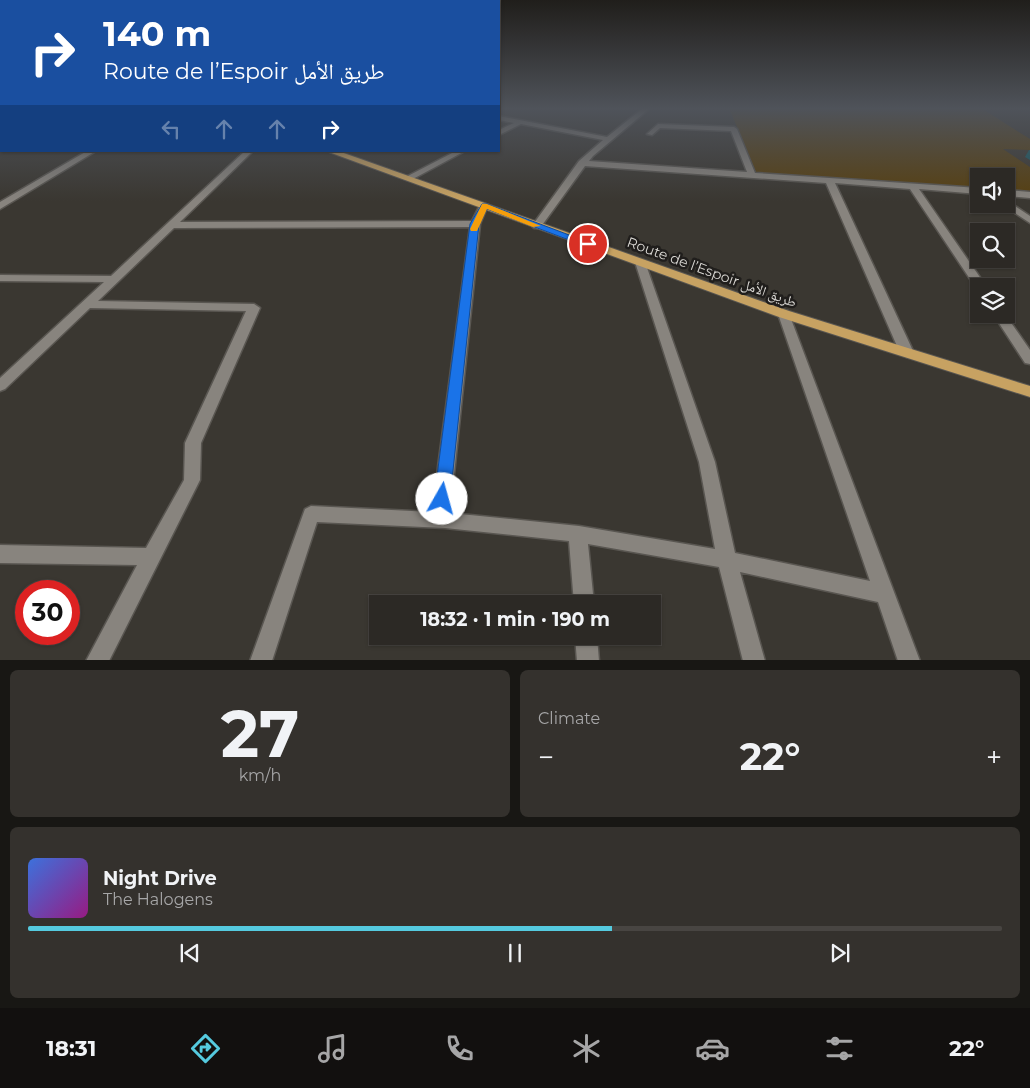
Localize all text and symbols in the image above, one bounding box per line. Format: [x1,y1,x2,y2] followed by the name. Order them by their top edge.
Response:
[103,12,211,55] text: 140 m
[20,20,85,85] icon: right
[103,58,385,85] text: Route de l’Espoir طريق الأمل
[157,115,185,143] icon: left
[210,115,238,143] icon: ahead
[263,115,291,143] icon: ahead
[316,115,344,143] icon: right
[970,168,1015,323] map controls
[970,168,1015,213] button: sound
[567,223,609,265] pin
[970,223,1015,268] button: search
[574,230,602,258] icon: arrive
[624,233,799,312] street label: Route de l’Espoir طريق الأمل
[970,278,1015,323] button: layers
[415,472,467,524] position arrow
[15,580,80,645] speed limit sign: 30
[420,608,610,631] text: 18:32 · 1 min · 190 m
[221,694,299,773] text: 27
[538,709,600,728] text: Climate
[740,733,800,780] text: 22°
[538,740,554,774] text: −
[986,740,1002,774] text: +
[239,766,281,785] text: km/h
[103,867,217,890] text: Night Drive
[103,890,213,909] text: The Halogens
[176,939,204,967] icon: previous
[501,939,529,967] icon: pause
[826,939,854,967] icon: next
[188,1031,223,1066] icon: directions
[315,1031,350,1066] icon: music
[442,1031,477,1066] icon: phone
[569,1031,604,1066] icon: climate
[695,1031,730,1066] icon: car
[822,1031,857,1066] icon: filters
[46,1035,96,1062] text: 18:31
[949,1035,984,1062] text: 22°

